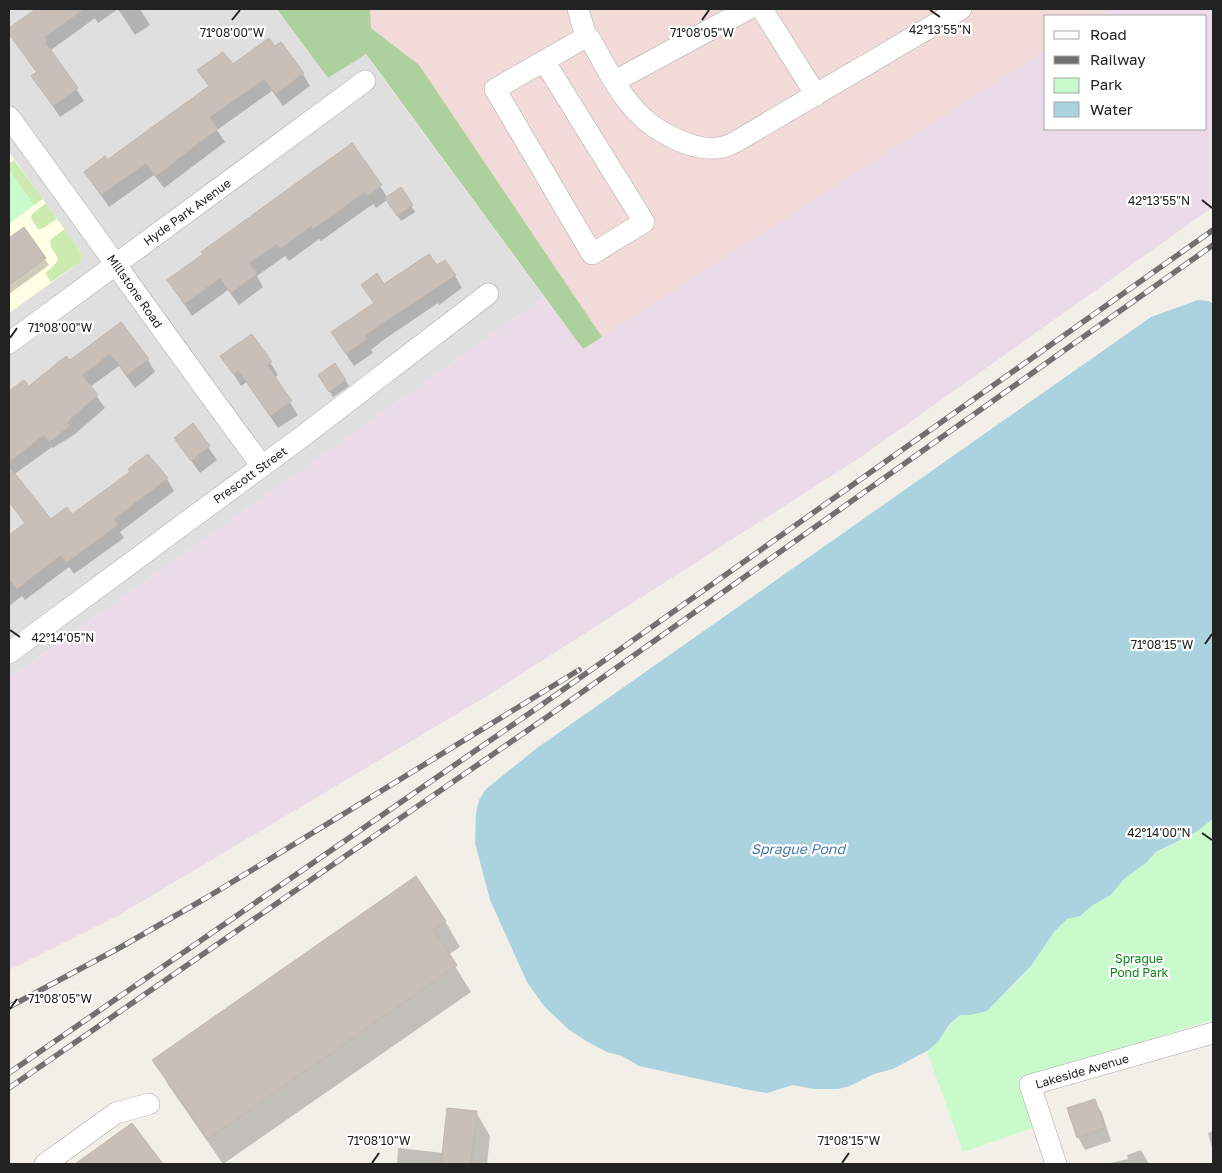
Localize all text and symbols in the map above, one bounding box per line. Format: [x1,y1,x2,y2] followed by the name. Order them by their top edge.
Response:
[1044,15,1207,130] legend
[909,22,971,37] text: 42°13'55"N
[200,25,265,40] text: 71°08'00"W
[670,25,735,40] text: 71°08'05"W
[1090,25,1127,43] text: Road
[1090,50,1146,68] text: Railway
[1090,75,1123,93] text: Park
[1090,100,1133,118] text: Water
[140,175,234,249] street label: Hyde Park Avenue
[1128,193,1190,208] text: 42°13'55"N
[104,251,166,331] street label: Millstone Road
[28,320,93,335] text: 71°08'00"W
[210,443,290,507] street label: Prescott Street
[32,630,94,645] text: 42°14'05"N
[1131,637,1194,652] text: 71°08'15"W
[1127,825,1191,840] text: 42°14'00"N
[751,840,846,857] water label: Sprague Pond
[1110,951,1169,980] park label: Sprague Pond Park
[28,991,93,1006] text: 71°08'05"W
[1034,1050,1130,1092] street label: Lakeside Avenue
[347,1133,411,1148] text: 71°08'10"W
[818,1133,881,1148] text: 71°08'15"W

